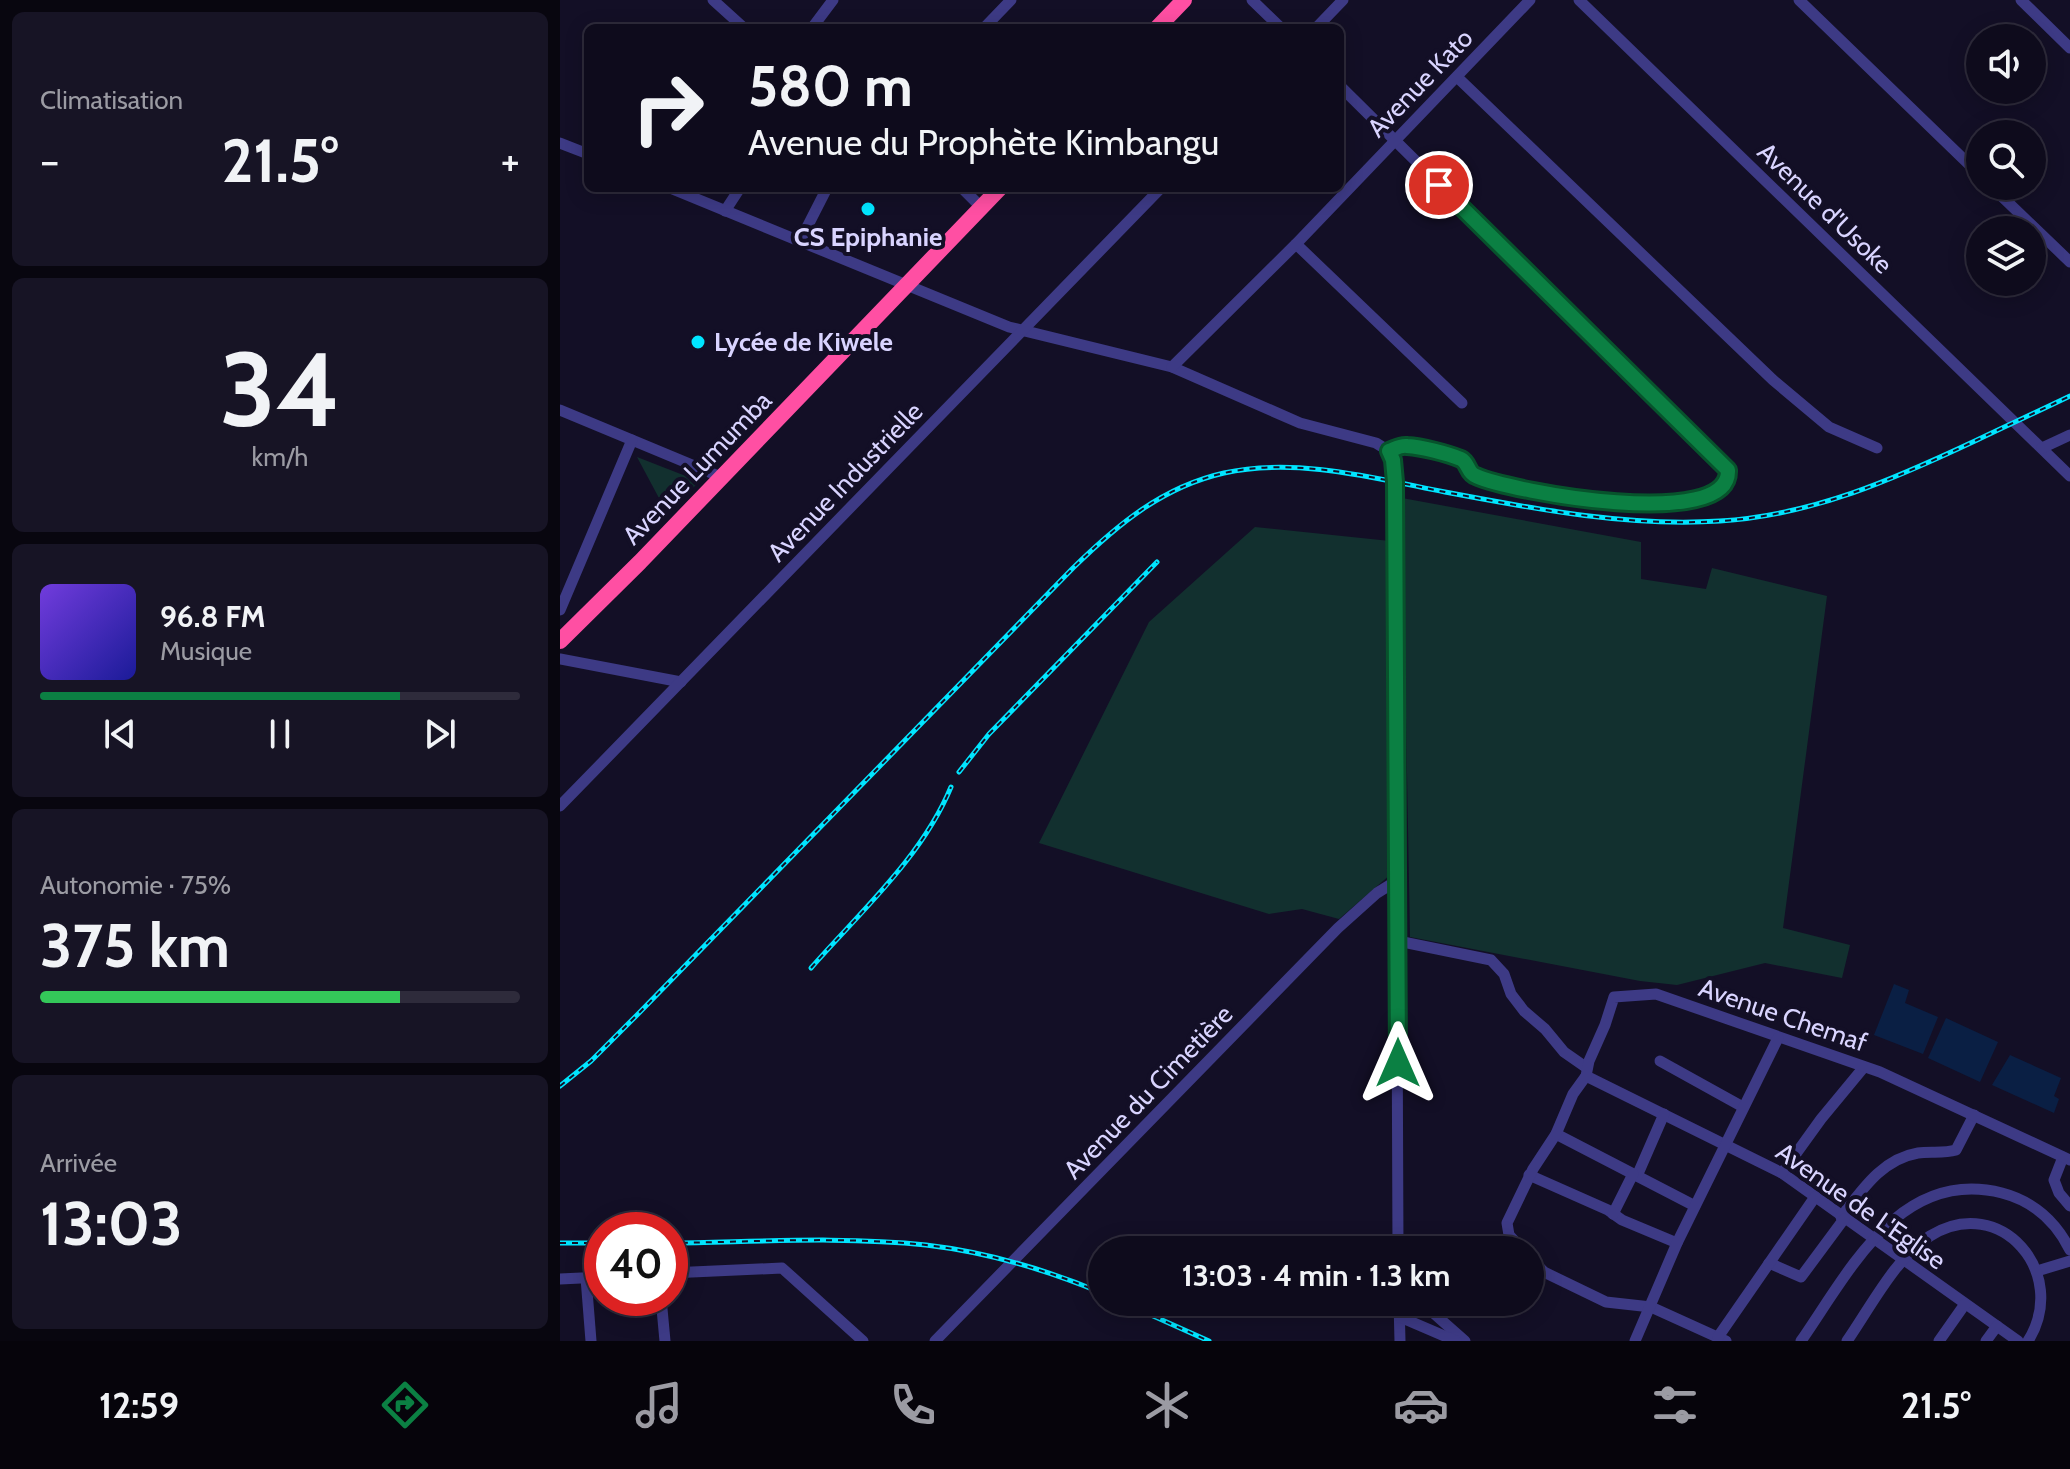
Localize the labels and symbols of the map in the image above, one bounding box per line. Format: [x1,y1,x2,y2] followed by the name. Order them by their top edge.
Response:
[1360,22,1480,144] street label: Avenue Kato
[1751,136,1899,280] street label: Avenue d'Usoke
[1405,151,1473,219] pin
[859,200,877,218] marker: CS Epiphanie
[794,221,942,253] place label: CS Epiphanie
[714,326,893,358] place label: Lycée de Kiwele
[689,333,707,351] marker: Lycée de Kiwele
[616,384,779,551] street label: Avenue Lumumba
[761,396,929,568] street label: Avenue Industrielle
[1695,971,1872,1059] street label: Avenue Chemaf
[1057,998,1239,1186] street label: Avenue du Cimetière
[1356,1021,1440,1105] position arrow
[1770,1136,1952,1276] street label: Avenue de L'Eglise
[584,1212,688,1316] speed limit sign: 40

